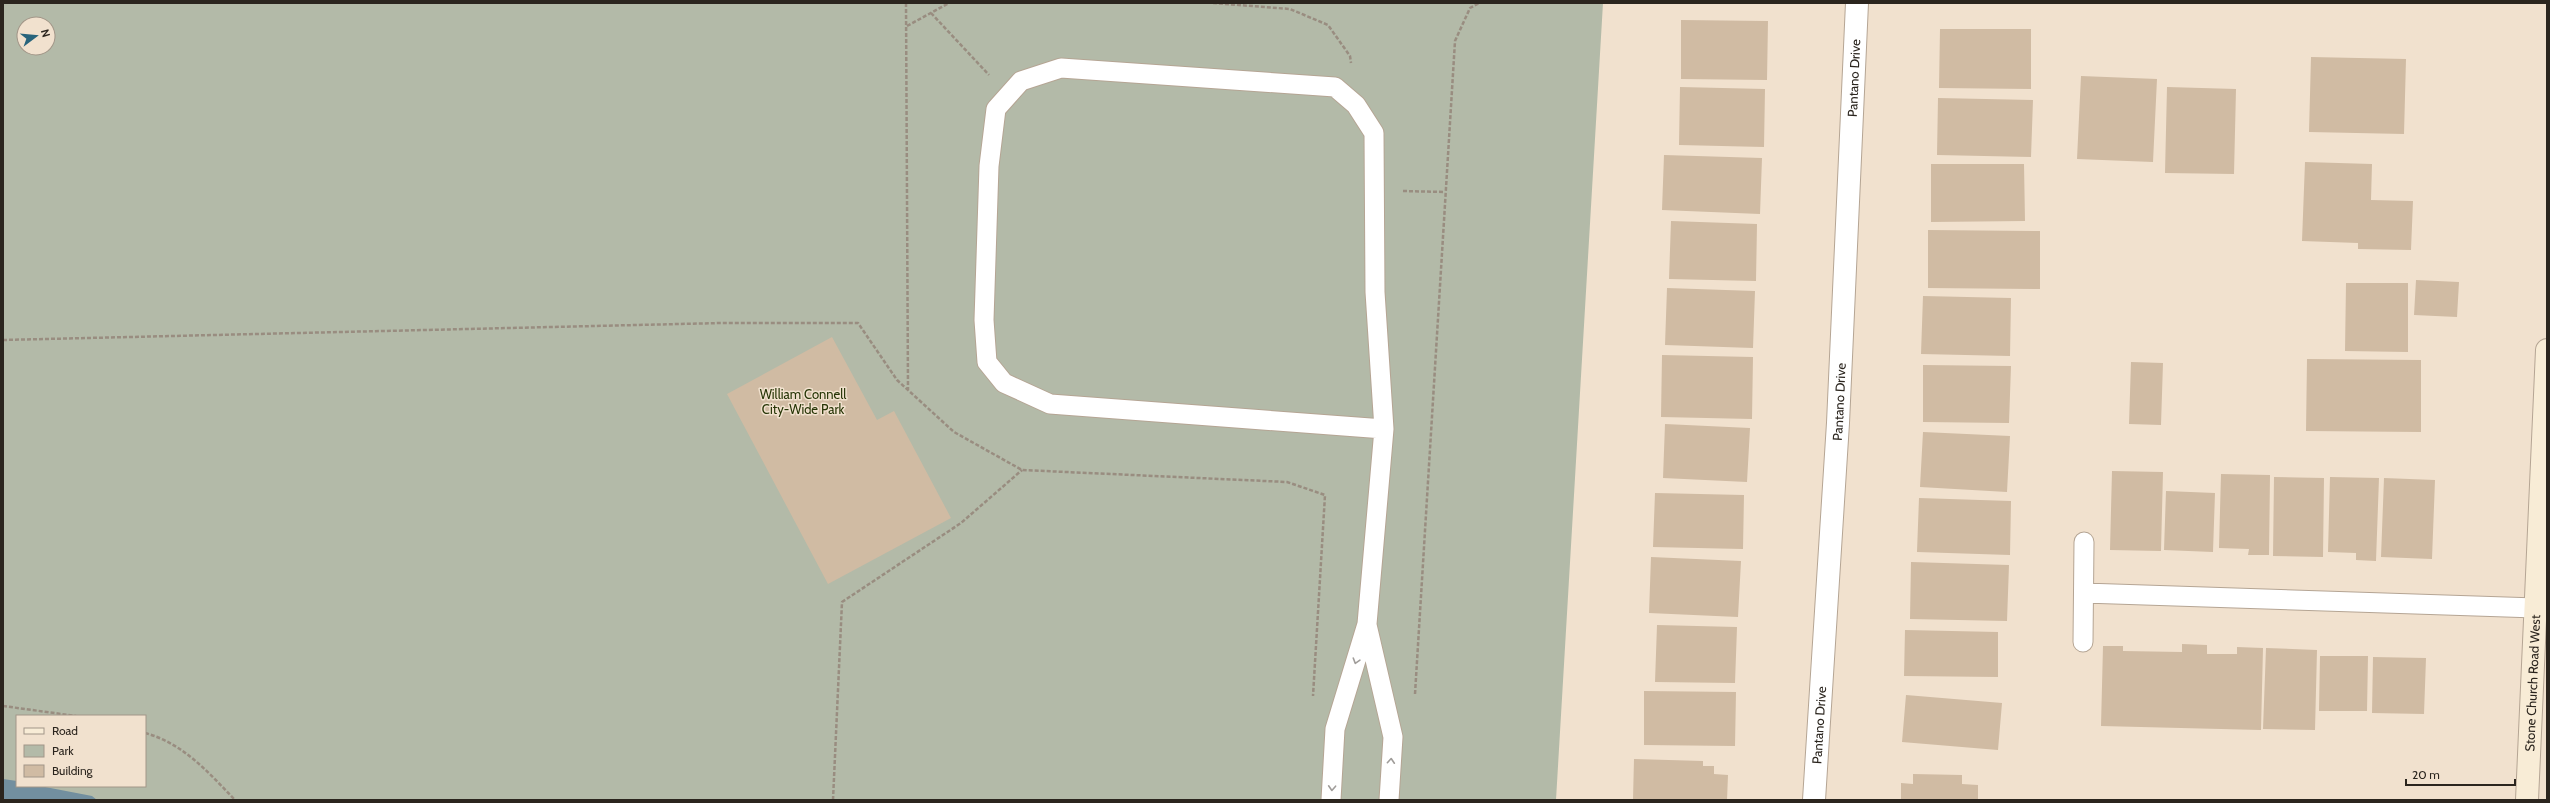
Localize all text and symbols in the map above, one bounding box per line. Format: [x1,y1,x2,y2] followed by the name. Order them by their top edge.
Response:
[16,16,56,56] north arrow
[38,28,53,39] text: N
[1844,39,1863,117] street label: Pantano Drive
[1829,362,1849,441] street label: Pantano Drive
[760,386,846,417] park label: William Connell City-Wide Park
[2521,614,2543,752] street label: Stone Church Road West
[1352,657,1361,664] one-way arrow
[1808,685,1829,765] street label: Pantano Drive
[16,715,146,787] legend
[52,723,78,738] text: Road
[52,743,74,758] text: Park
[1387,758,1396,764] one-way arrow
[2406,761,2515,787] scale bar
[52,763,94,778] text: Building
[2412,767,2440,782] text: 20 m
[1328,785,1336,791] one-way arrow

